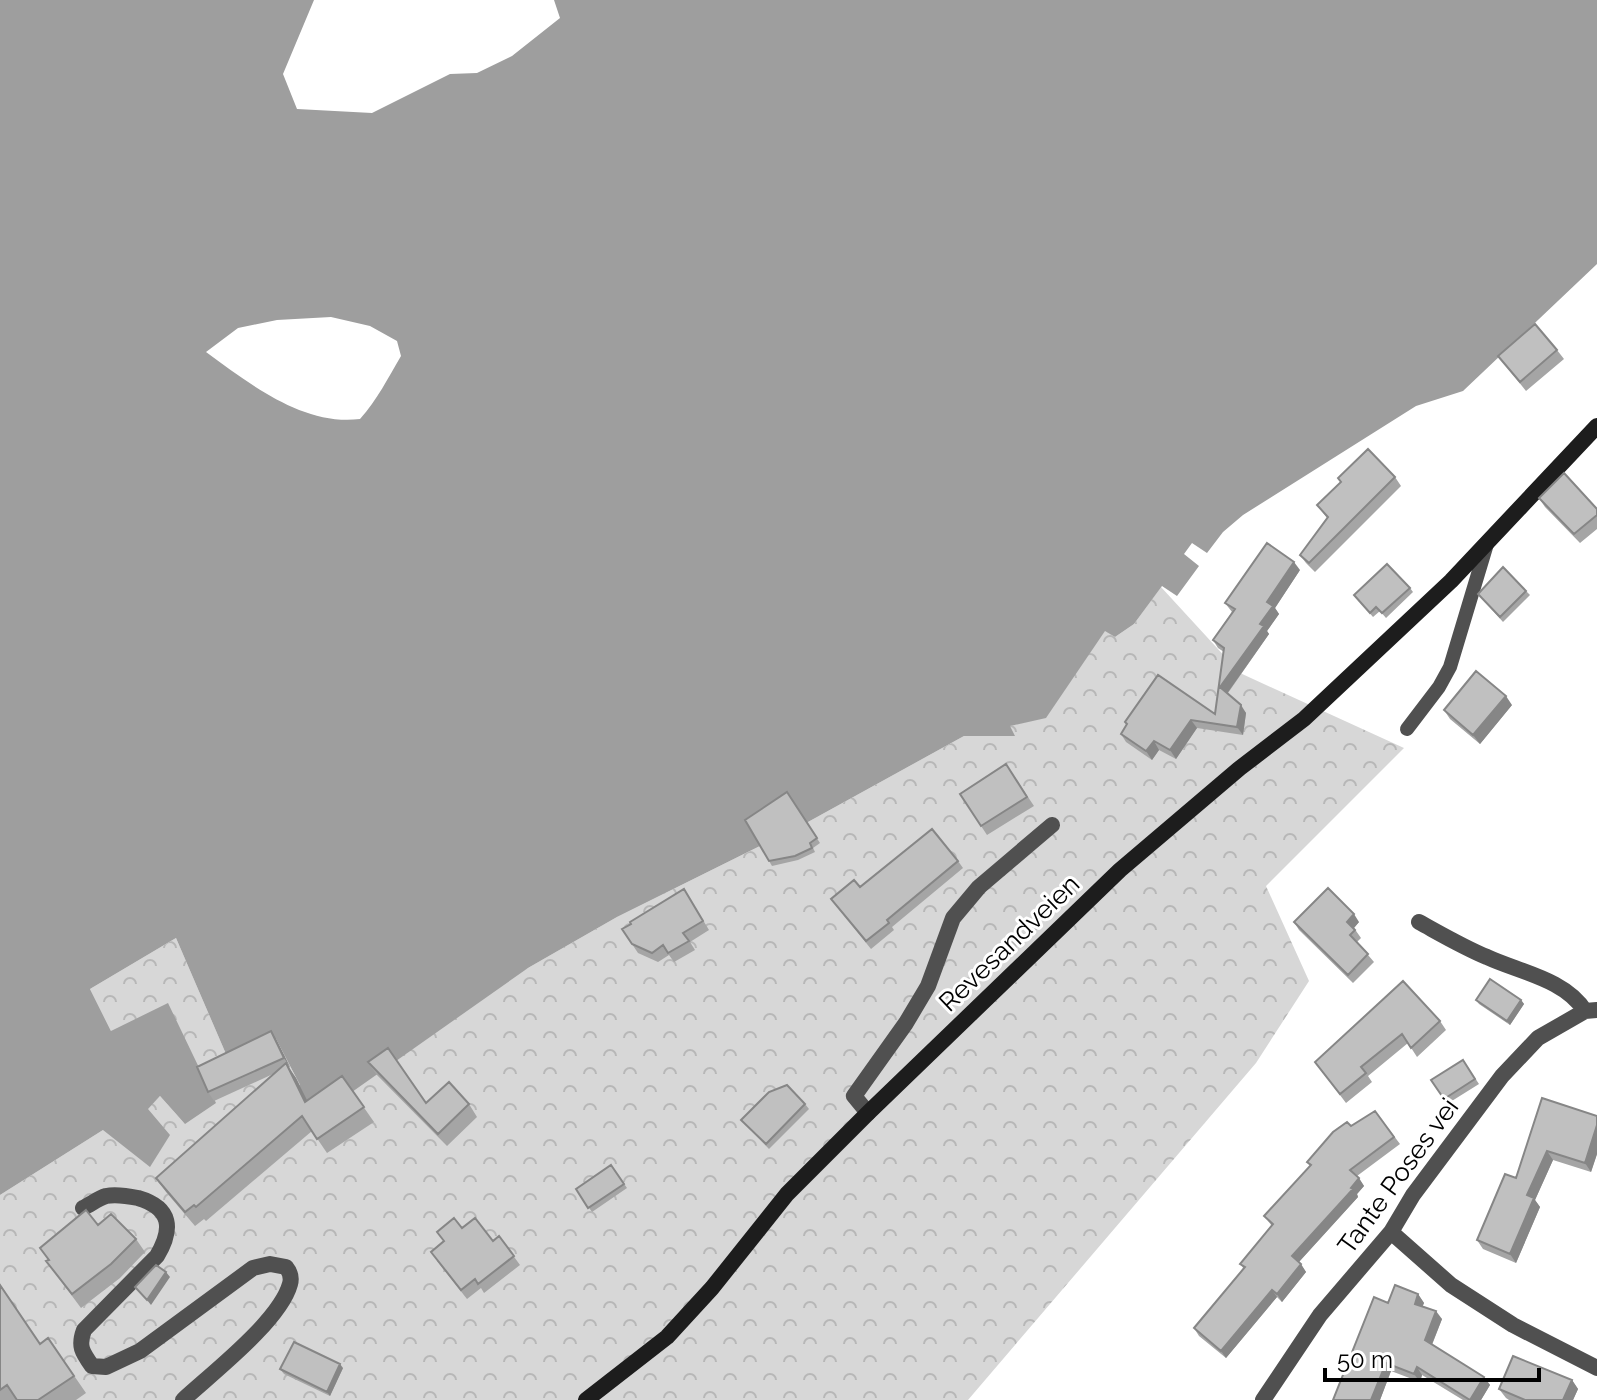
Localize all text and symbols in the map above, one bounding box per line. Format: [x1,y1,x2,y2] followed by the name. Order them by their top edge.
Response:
[933,869,1085,1017] street label: Revesandveien
[1332,1092,1464,1260] street label: Tante Poses vei
[1325,1332,1539,1382] scale bar
[1337,1345,1393,1374] text: 50 m

